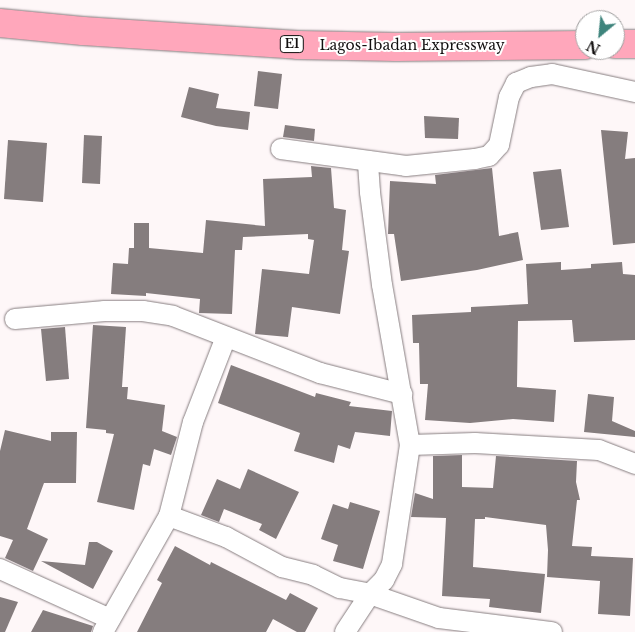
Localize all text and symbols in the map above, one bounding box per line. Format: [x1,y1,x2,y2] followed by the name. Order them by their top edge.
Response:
[575,10,625,60] north arrow
[280,34,304,54] road number: E1
[583,36,603,58] text: N
[319,37,505,53] street label: Lagos-Ibadan Expressway

